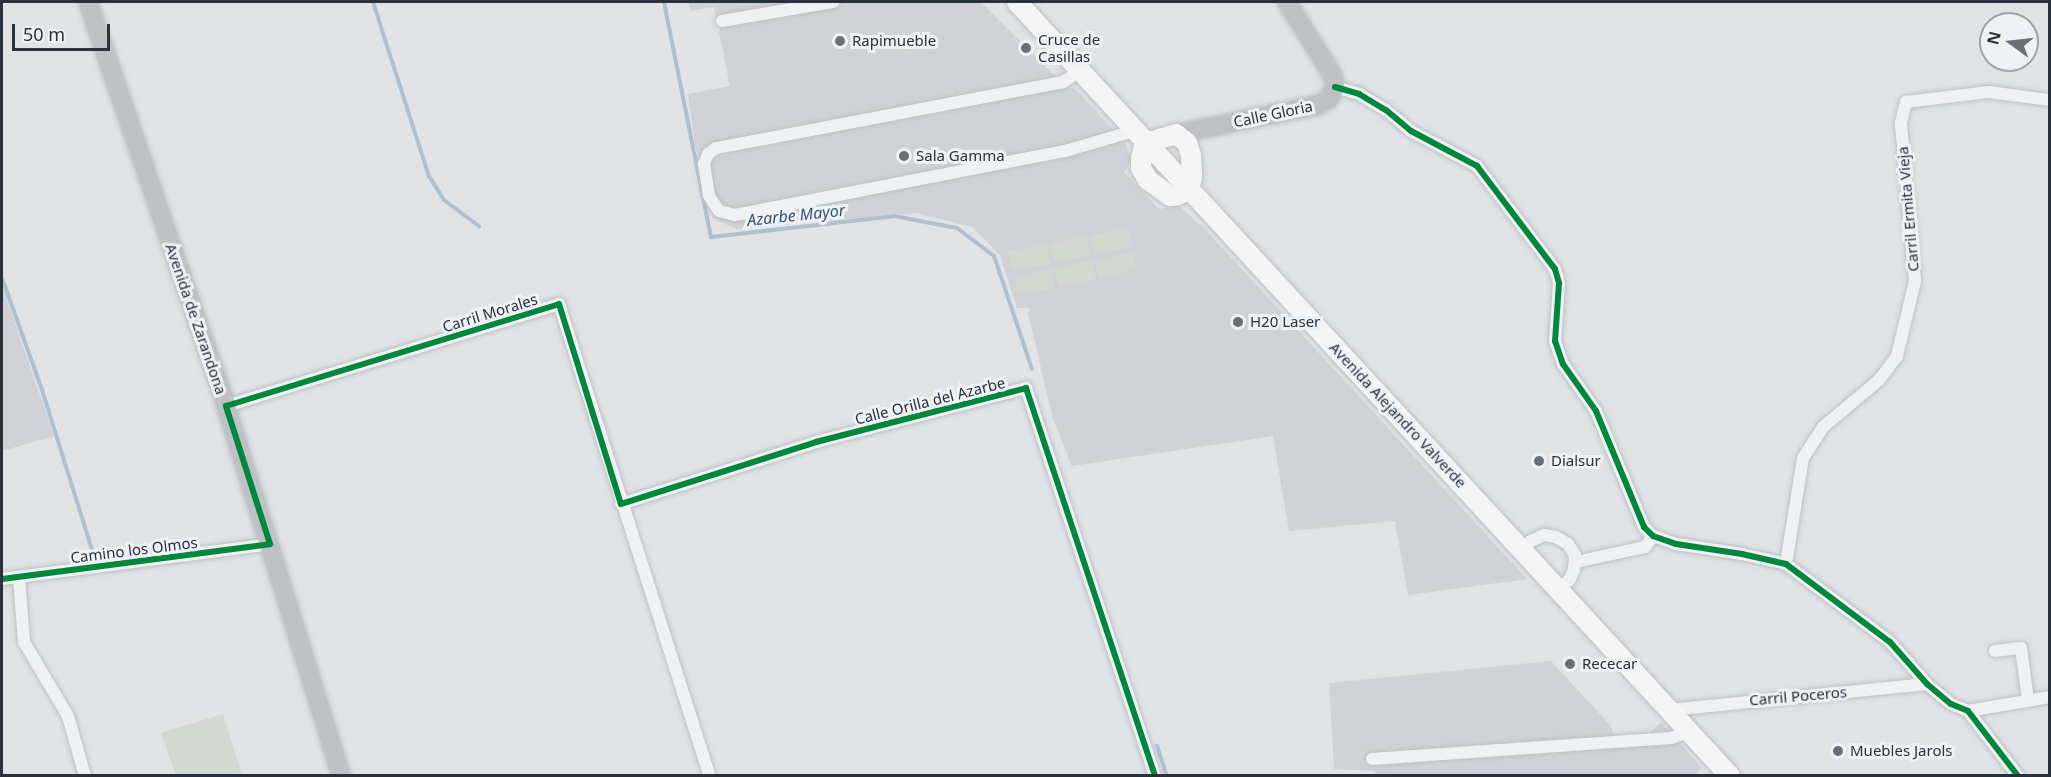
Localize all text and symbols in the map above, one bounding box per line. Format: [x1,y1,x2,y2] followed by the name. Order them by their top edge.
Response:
[15,12,112,50] scale bar
[1979,12,2039,72] north arrow
[23,22,65,46] text: 50 m
[1981,29,2006,47] text: N
[1038,30,1100,65] place label: Cruce de Casillas
[852,32,936,50] place label: Rapimueble
[833,34,847,48] marker: Rapimueble
[1019,41,1033,55] marker: Cruce de Casillas
[1232,97,1314,131] street label: Calle Gloria
[1894,146,1922,272] street label: Carril Ermita Vieja
[916,147,1005,165] place label: Sala Gamma
[897,149,911,163] marker: Sala Gamma
[746,200,846,230] water label: Azarbe Mayor
[162,241,230,397] street label: Avenida de Zarandona
[440,290,540,336] street label: Carril Morales
[1250,313,1320,331] place label: H20 Laser
[1231,315,1245,329] marker: H20 Laser
[1326,338,1470,492] street label: Avenida Alejandro Valverde
[853,374,1007,428] street label: Calle Orilla del Azarbe
[1551,452,1601,470] place label: Dialsur
[1532,454,1546,468] marker: Dialsur
[69,533,199,567] street label: Camino los Olmos
[1582,655,1637,673] place label: Rececar
[1563,657,1577,671] marker: Rececar
[1748,683,1848,709] street label: Carril Poceros
[1850,742,1953,760] place label: Muebles Jarols
[1831,744,1845,758] marker: Muebles Jarols

